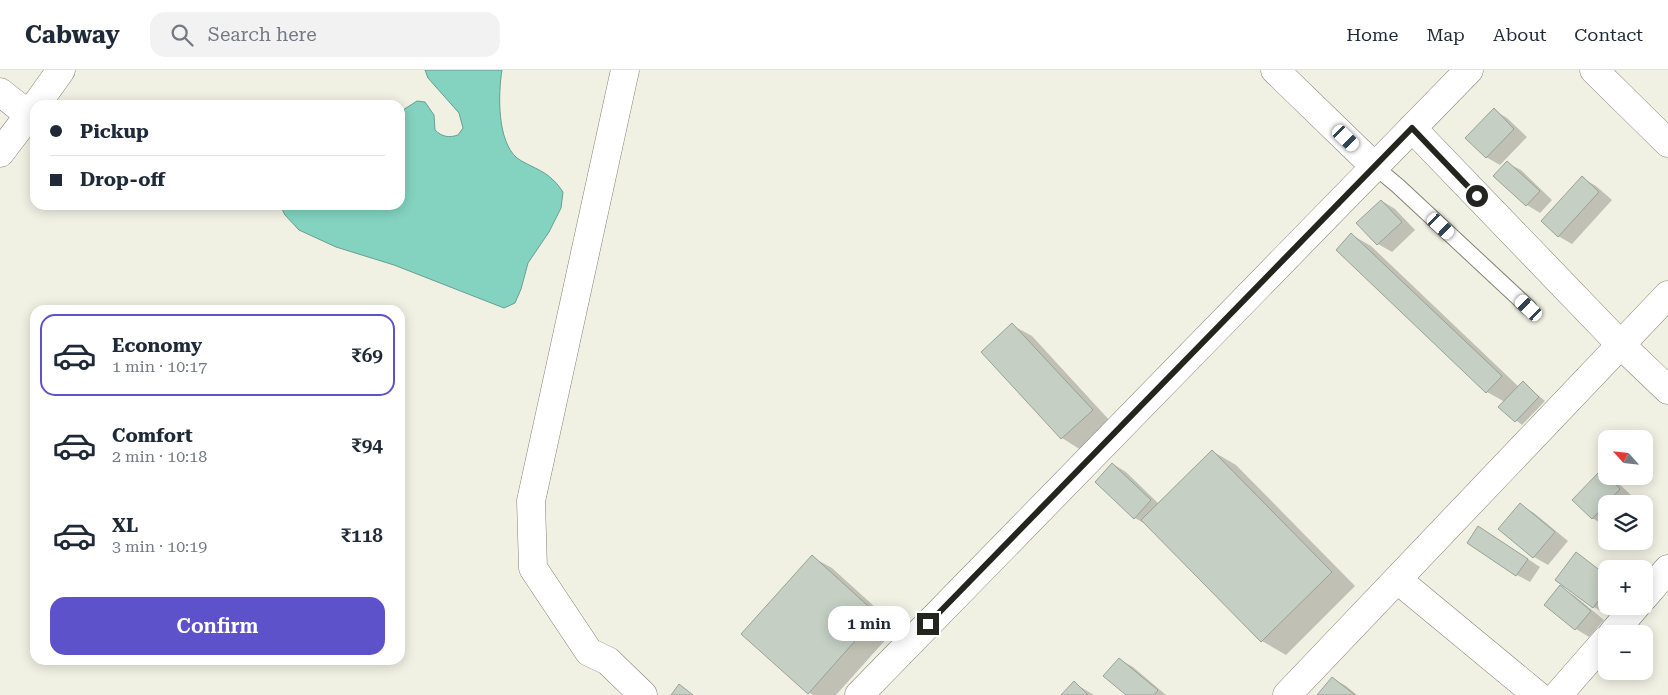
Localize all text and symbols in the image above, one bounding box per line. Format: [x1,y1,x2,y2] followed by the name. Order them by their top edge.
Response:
[150,12,500,57] search box
[25,21,120,49] text: Cabway
[168,21,196,49] icon: search
[208,23,317,46] text: Search here
[1346,24,1398,45] text: Home
[1426,24,1465,45] text: Map
[1493,24,1546,45] text: About
[1574,24,1643,45] text: Contact
[80,120,149,143] text: Pickup
[1330,122,1362,154] car
[80,168,165,191] text: Drop-off
[1466,185,1488,207] route start
[1424,210,1457,242] car
[1512,292,1545,324] car
[52,333,97,378] icon: car
[112,334,202,357] text: Economy
[351,344,383,367] text: ₹69
[112,357,207,376] text: 1 min · 10:17
[52,423,97,468] icon: car
[112,424,193,447] text: Comfort
[1598,430,1652,485] north arrow
[1598,430,1653,680] map controls
[351,434,383,457] text: ₹94
[112,447,207,466] text: 2 min · 10:18
[1598,495,1653,550] button: layers
[52,513,97,558] icon: car
[112,514,138,537] text: XL
[340,524,383,547] text: ₹118
[112,537,207,556] text: 3 min · 10:19
[1598,560,1653,615] button: +
[50,597,385,655] button: Confirm
[828,606,910,642] callout: 1 min
[917,613,939,635] route end
[847,614,891,633] text: 1 min
[1598,625,1653,680] button: −

